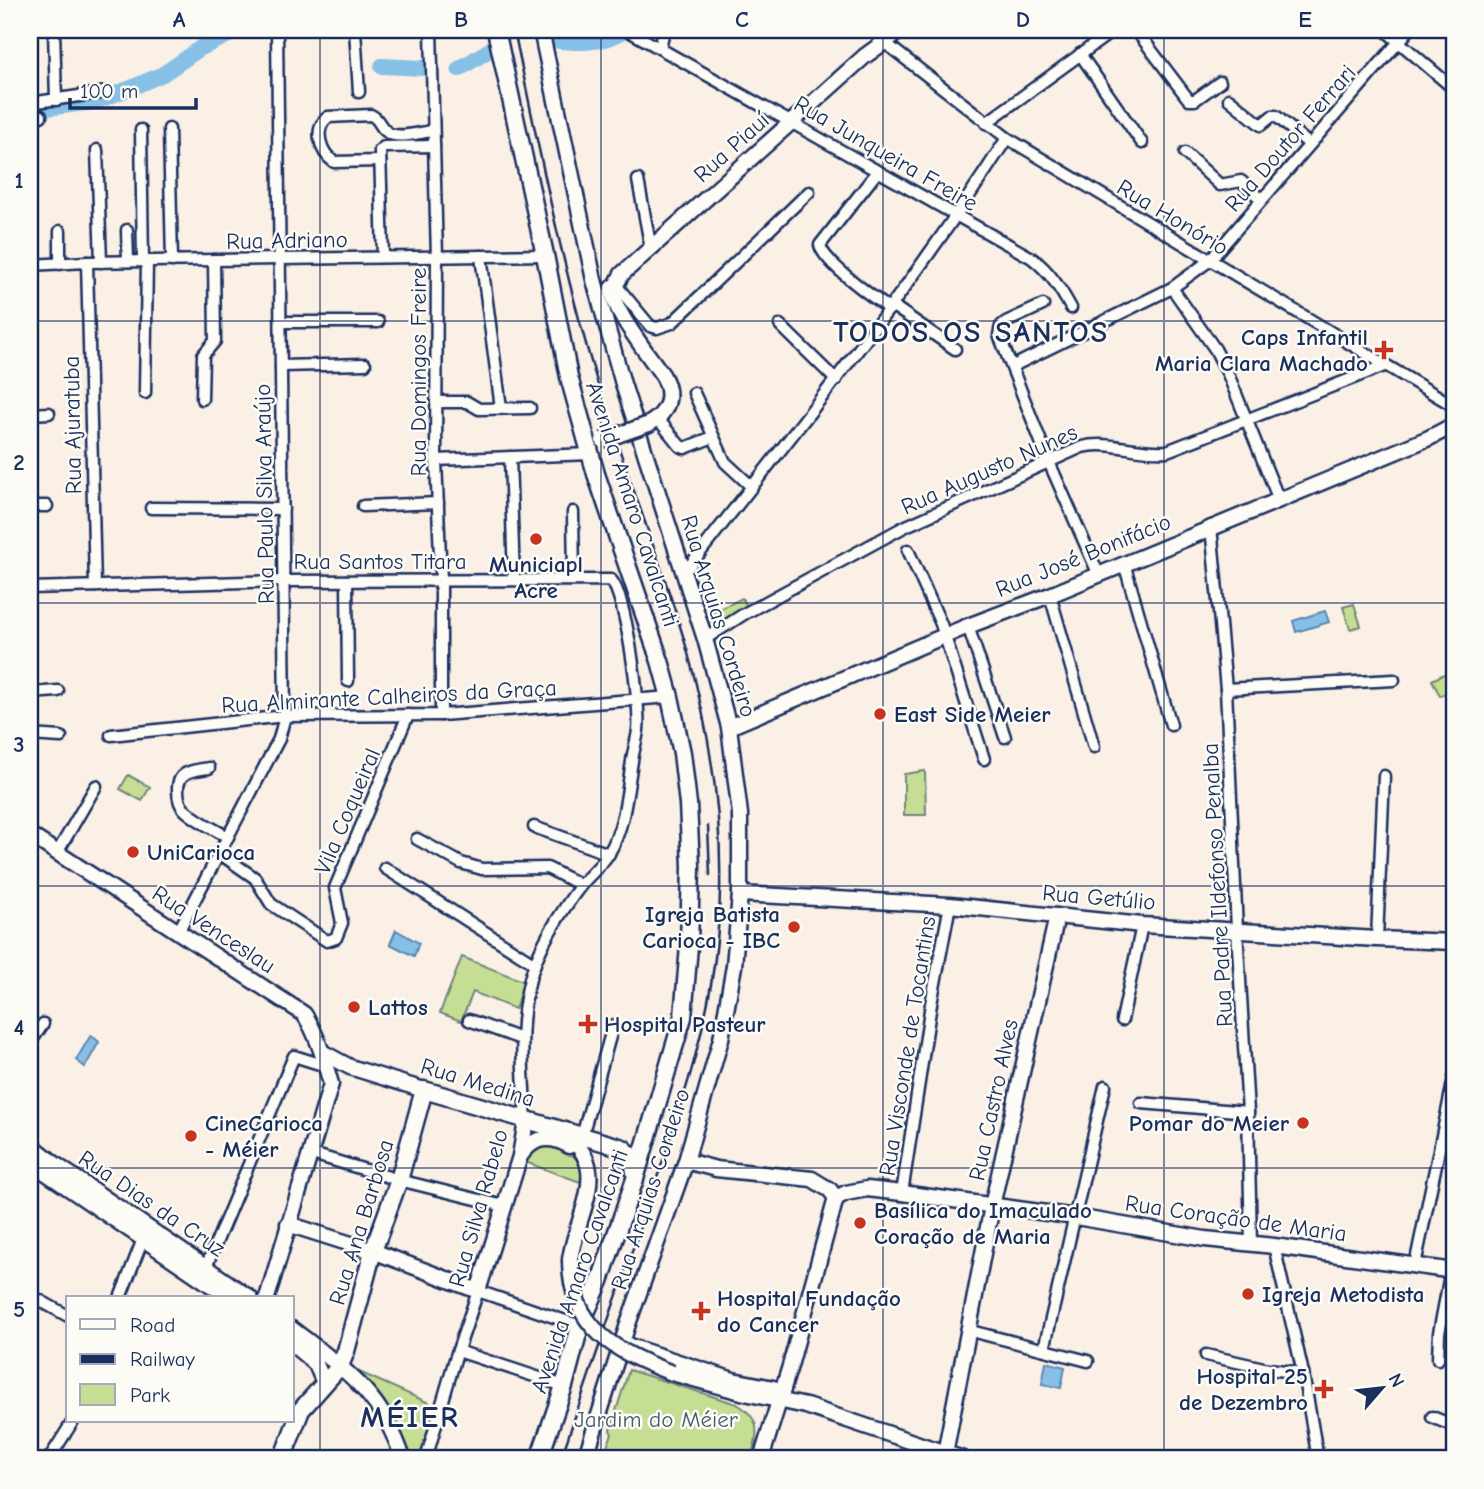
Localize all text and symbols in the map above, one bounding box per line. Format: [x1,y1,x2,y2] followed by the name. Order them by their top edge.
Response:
[173,6,186,33] text: A
[454,6,468,33] text: B
[735,6,749,33] text: C
[1016,6,1030,33] text: D
[1298,6,1312,33] text: E
[1219,59,1362,217] street label: Rua Doutor Ferrari
[70,66,196,110] scale bar
[80,79,138,103] text: 100 m
[789,90,982,217] street label: Rua Junqueira Freire
[688,106,775,188] street label: Rua Piauí
[14,167,24,194] text: 1
[1112,174,1233,261] street label: Rua Honório
[226,226,348,255] street label: Rua Adriano
[405,268,432,476] street label: Rua Domingos Freire
[833,315,1109,350] district label: TODOS OS SANTOS
[1155,324,1368,377] place label: Caps Infantil Maria Clara Machado
[1374,340,1394,360] marker: Caps Infantil Maria Clara Machado
[58,355,87,495] street label: Rua Ajuratuba
[580,378,685,630] street label: Avenida Amaro Cavalcanti
[249,384,280,604] street label: Rua Paulo Silva Araújo
[897,418,1082,520] street label: Rua Augusto Nunes
[13,449,25,476] text: 2
[992,508,1175,603] street label: Rua José Bonifácio
[675,512,762,720] street label: Rua Arquias Cordeiro
[528,531,544,547] marker: Municiapl Acre
[293,548,467,575] street label: Rua Santos Titara
[489,551,583,604] place label: Municiapl Acre
[221,674,557,719] street label: Rua Almirante Calheiros da Graça
[894,701,1051,728] place label: East Side Meier
[872,706,888,722] marker: East Side Meier
[13,731,25,758] text: 3
[1197,742,1238,1028] street label: Rua Padre Ildefonso Penalba
[309,744,386,878] street label: Vila Coqueiral
[147,839,255,866] place label: UniCarioca
[125,844,141,860] marker: UniCarioca
[1041,879,1157,916] street label: Rua Getúlio
[147,880,280,979] street label: Rua Venceslau
[642,901,780,954] place label: Igreja Batista Carioca - IBC
[874,914,941,1178] street label: Rua Visconde de Tocantins
[786,919,802,935] marker: Igreja Batista Carioca - IBC
[368,994,428,1021] place label: Lattos
[346,999,362,1015] marker: Lattos
[604,1011,766,1038] place label: Hospital Pasteur
[14,1014,25,1041] text: 4
[578,1014,598,1034] marker: Hospital Pasteur
[963,1017,1024,1183] street label: Rua Castro Alves
[418,1052,538,1113] street label: Rua Medina
[605,1085,696,1293] street label: Rua Arquias Cordeiro
[205,1110,323,1163] place label: CineCarioca - Méier
[1129,1110,1290,1137] place label: Pomar do Meier
[1295,1115,1311,1131] marker: Pomar do Meier
[443,1126,514,1290] street label: Rua Silva Rabelo
[183,1128,199,1144] marker: CineCarioca - Méier
[323,1136,399,1308] street label: Rua Ana Barbosa
[73,1145,230,1262] street label: Rua Dias da Cruz
[525,1146,634,1397] street label: Avenida Amaro Cavalcanti
[1123,1190,1348,1247] street label: Rua Coração de Maria
[874,1197,1092,1250] place label: Basílica do Imaculado Coração de Maria
[852,1215,868,1231] marker: Basílica do Imaculado Coração de Maria
[1262,1281,1424,1308] place label: Igreja Metodista
[717,1285,901,1338] place label: Hospital Fundação do Cancer
[1240,1286,1256,1302] marker: Igreja Metodista
[13,1296,25,1323] text: 5
[66,1296,294,1422] legend
[691,1301,711,1321] marker: Hospital Fundação do Cancer
[130,1313,175,1337] text: Road
[130,1347,195,1371] text: Railway
[1348,1352,1418,1422] north arrow
[1179,1363,1308,1416] place label: Hospital 25 de Dezembro
[1384,1370,1409,1391] text: N
[1314,1379,1334,1399] marker: Hospital 25 de Dezembro
[130,1383,170,1407] text: Park
[360,1399,460,1435] district label: MÉIER
[574,1406,739,1433] park label: Jardim do Méier

